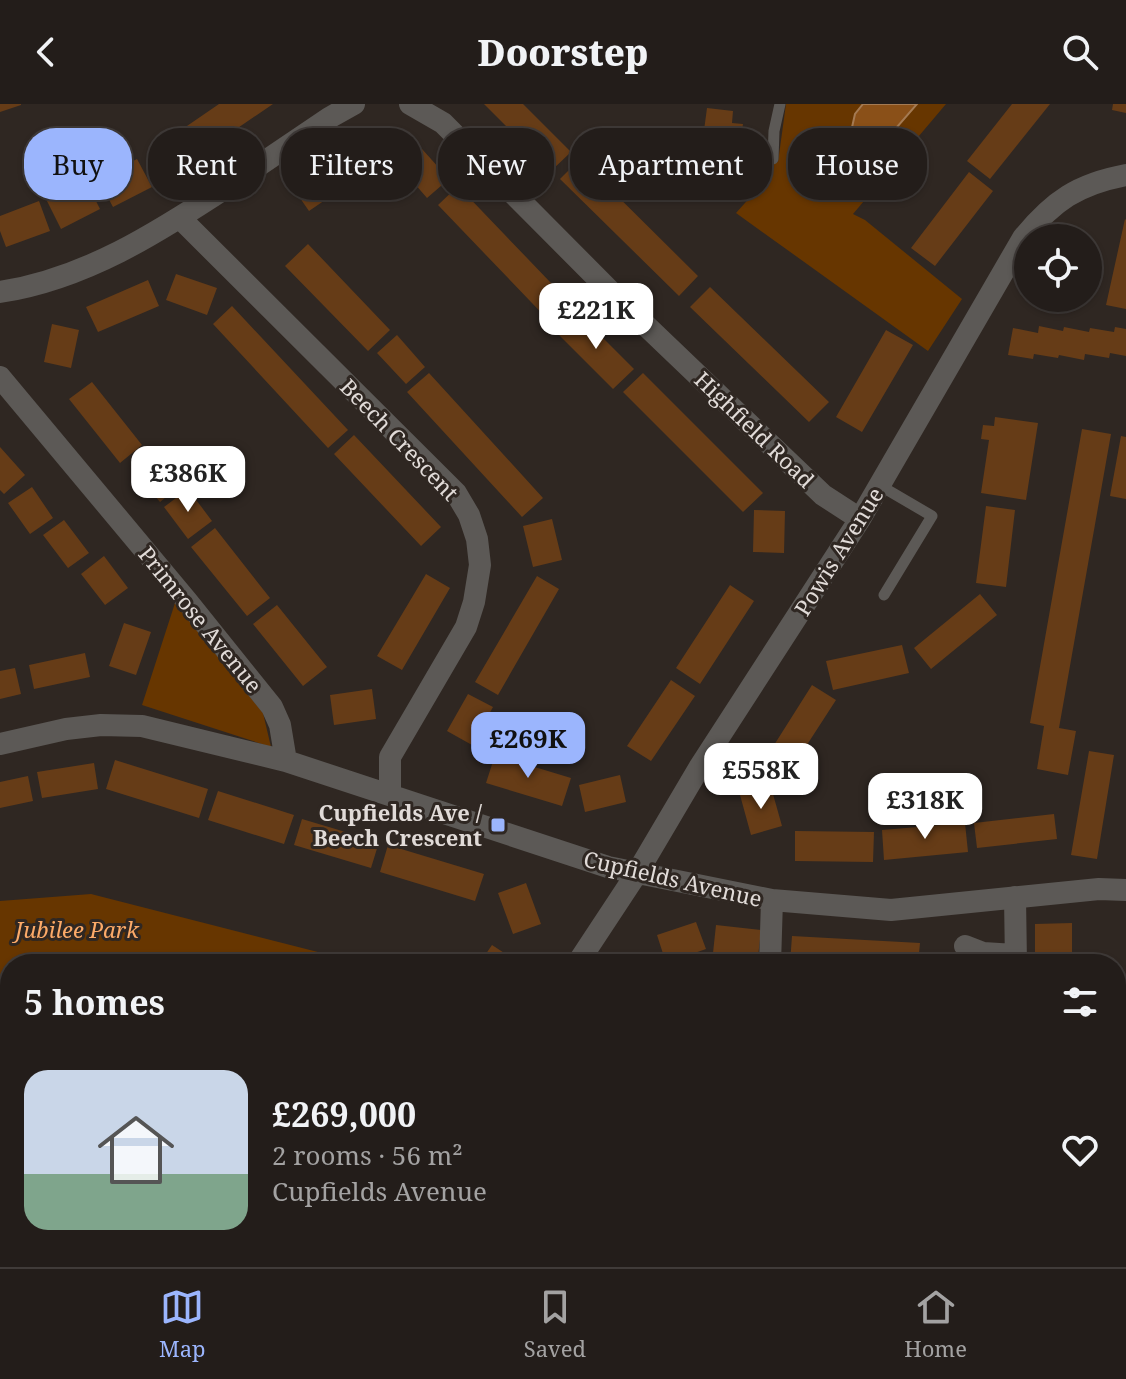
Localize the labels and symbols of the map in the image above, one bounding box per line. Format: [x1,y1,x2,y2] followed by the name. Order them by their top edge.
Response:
[540,283,652,351] pin: £221K
[689,364,822,494] street label: Highfield Road
[334,372,466,507] street label: Beech Crescent
[132,446,244,514] pin: £386K
[787,481,889,621] street label: Powis Avenue
[133,539,269,699] street label: Primrose Avenue
[472,712,584,780] pin: £269K
[705,743,817,811] pin: £558K
[869,773,981,841] pin: £318K
[313,797,483,852] place label: Cupfields Ave / Beech Crescent
[489,816,507,834] marker: Cupfields Ave / Beech Crescent
[581,843,765,913] street label: Cupfields Avenue
[11,914,140,944] park label: Jubilee Park

